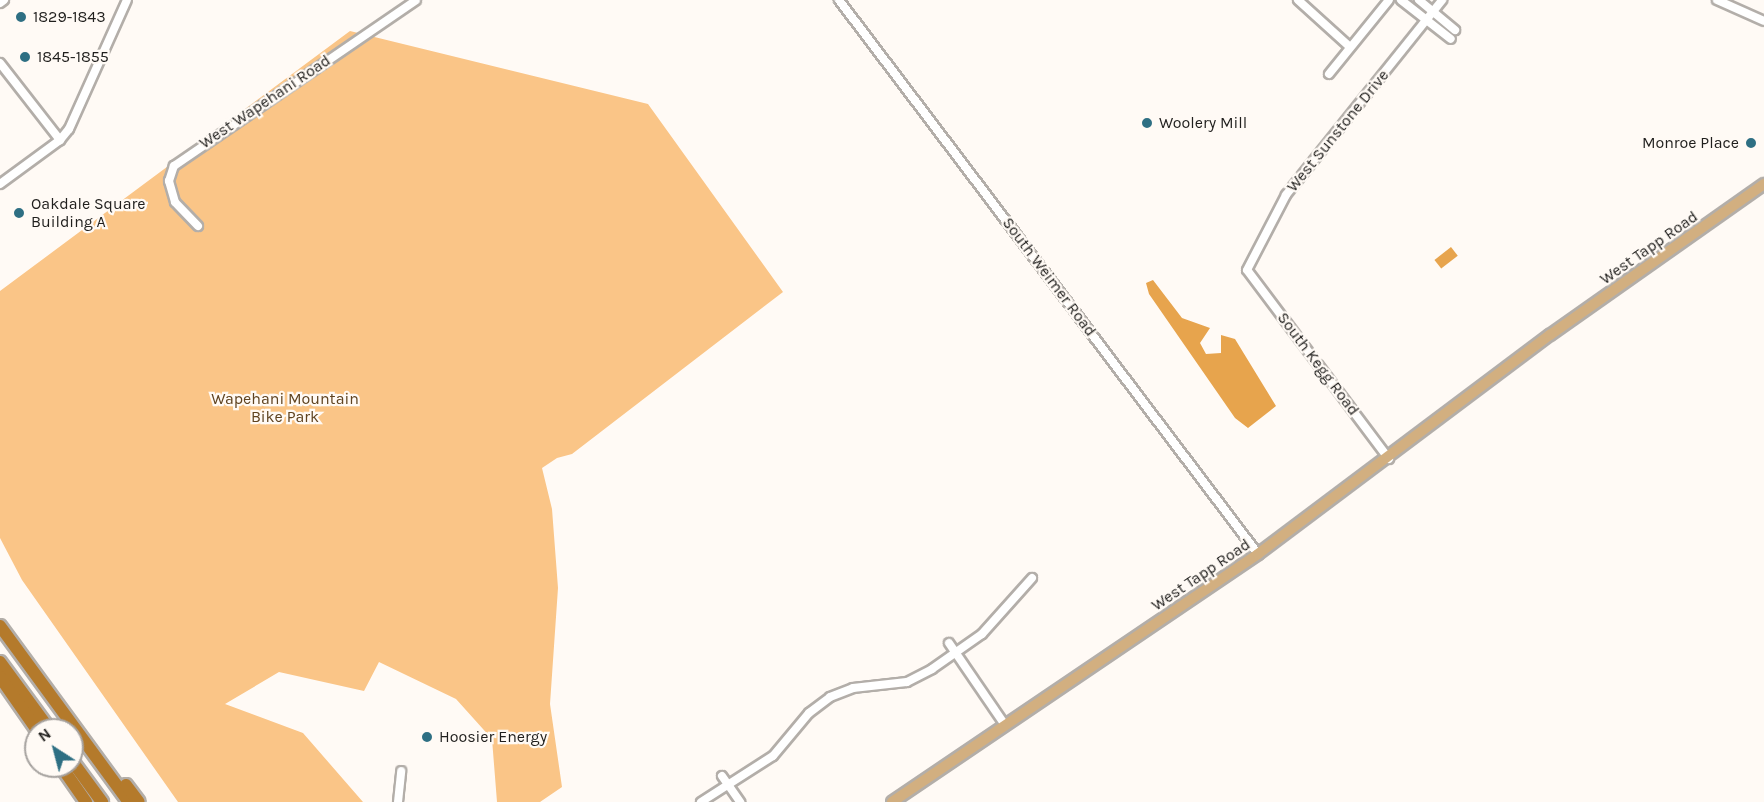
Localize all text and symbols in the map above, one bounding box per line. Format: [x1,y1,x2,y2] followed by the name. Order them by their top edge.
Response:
[33,7,106,27] place label: 1829-1843
[14,10,28,24] marker: 1829-1843
[37,47,109,67] place label: 1845-1855
[18,50,32,64] marker: 1845-1855
[196,51,334,153] street label: West Wapehani Road
[1283,66,1393,196] street label: West Sunstone Drive
[1159,113,1247,133] place label: Woolery Mill
[1140,116,1154,130] marker: Woolery Mill
[1642,133,1739,153] place label: Monroe Place
[1744,136,1758,150] marker: Monroe Place
[31,194,145,232] place label: Oakdale Square Building A
[12,206,26,220] marker: Oakdale Square Building A
[1596,207,1702,289] street label: West Tapp Road
[998,214,1100,340] street label: South Weimer Road
[1273,309,1363,419] street label: South Kegg Road
[211,389,359,427] park label: Wapehani Mountain Bike Park
[1148,535,1254,615] street label: West Tapp Road
[24,718,84,778] north arrow
[34,724,55,746] text: N
[439,727,547,747] place label: Hoosier Energy
[420,730,434,744] marker: Hoosier Energy

